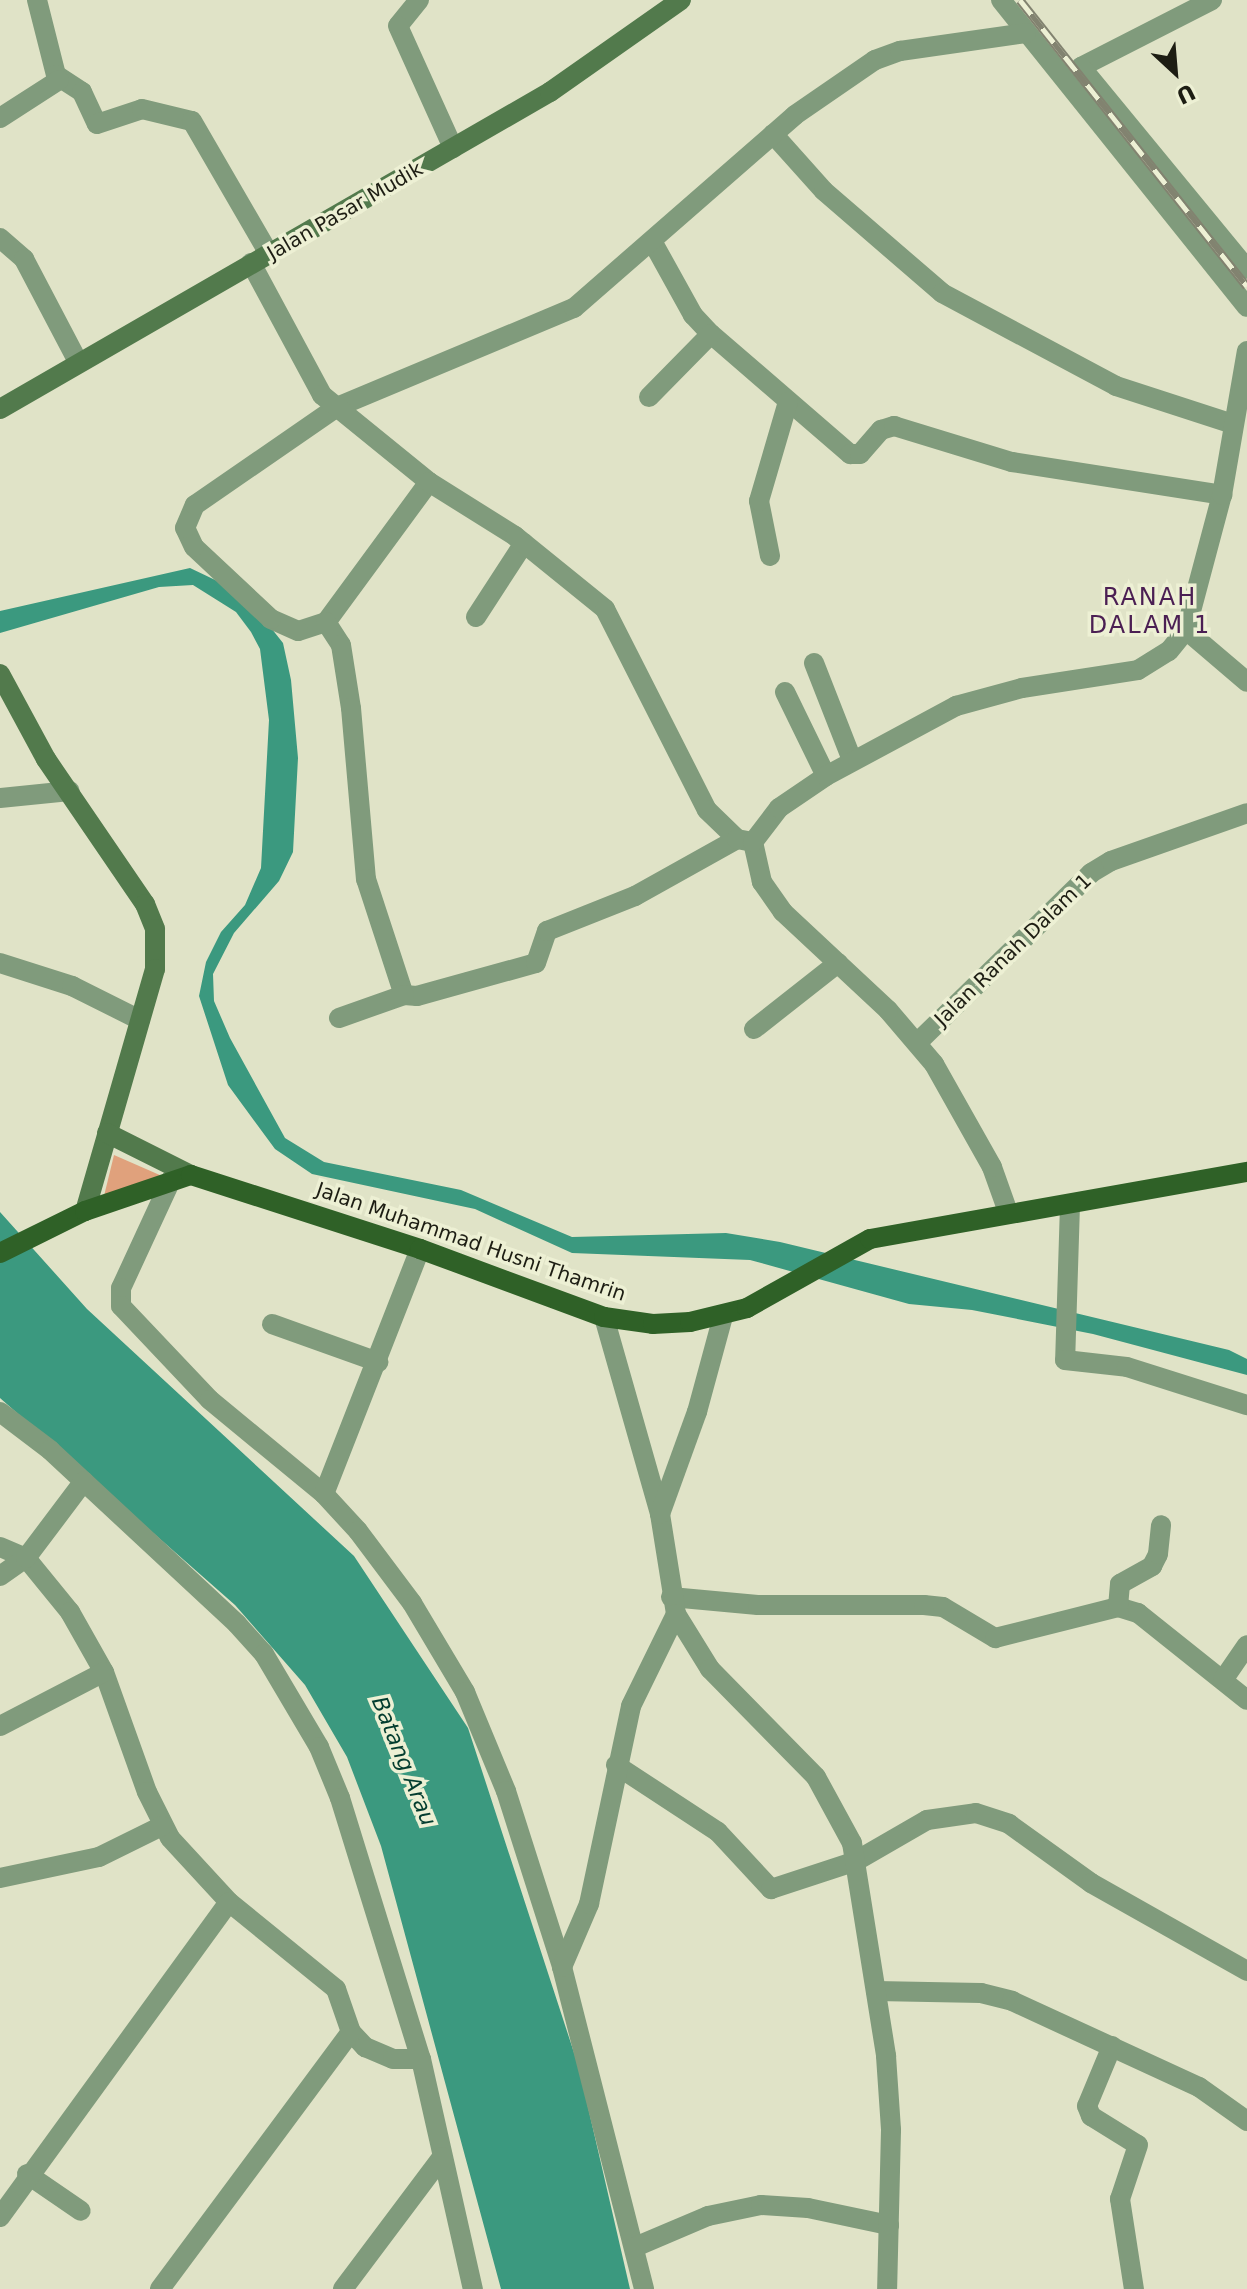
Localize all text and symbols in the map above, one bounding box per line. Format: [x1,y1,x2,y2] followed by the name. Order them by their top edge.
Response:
[1135,32,1215,112] north arrow
[1172,79,1199,109] text: U
[263,157,427,265] street label: Jalan Pasar Mudik
[1089,584,1211,640] district label: RANAH DALAM 1
[930,869,1096,1031] street label: Jalan Ranah Dalam 1
[313,1178,629,1306] street label: Jalan Muhammad Husni Thamrin
[366,1692,442,1830] water label: Batang Arau

